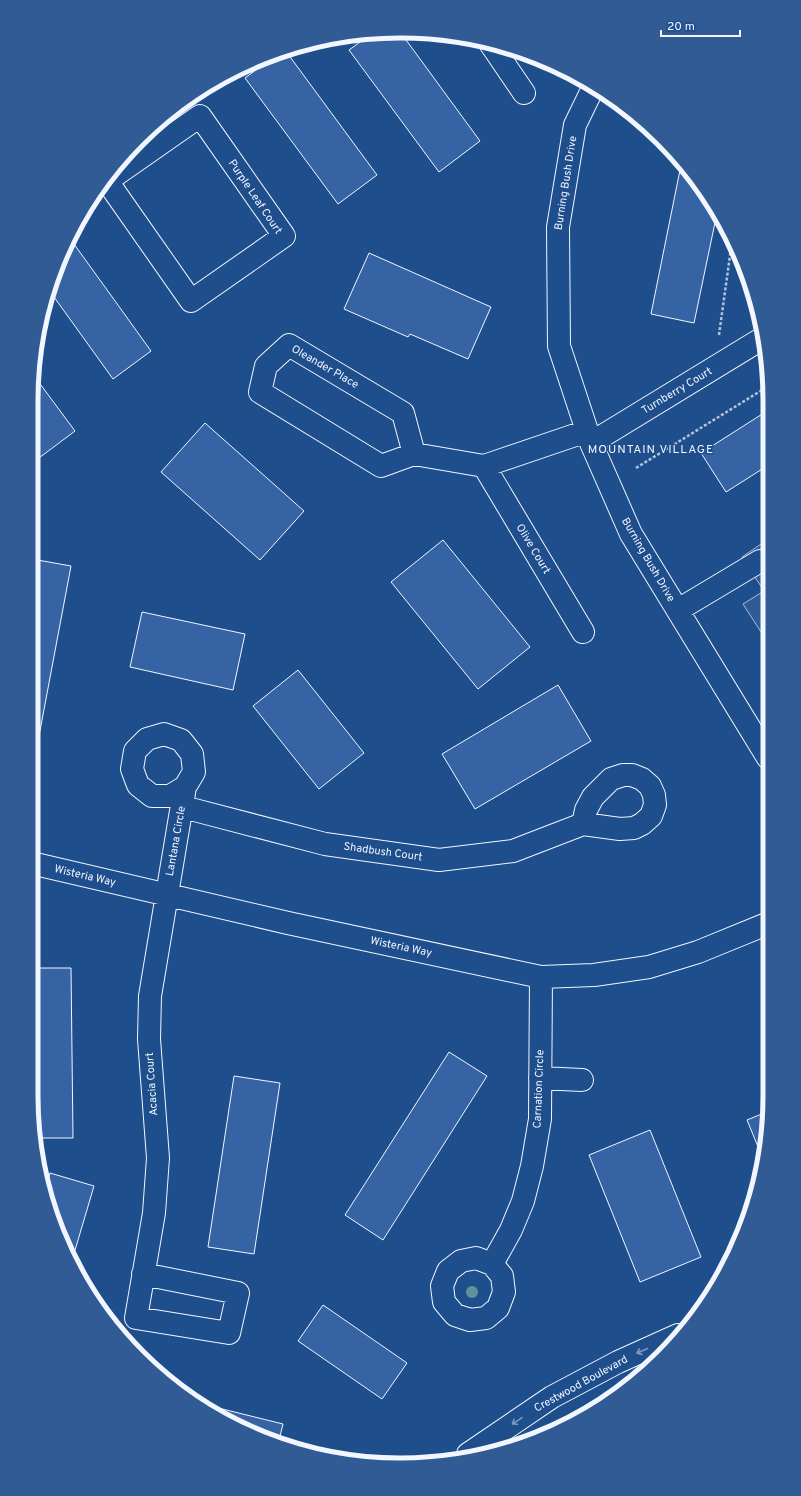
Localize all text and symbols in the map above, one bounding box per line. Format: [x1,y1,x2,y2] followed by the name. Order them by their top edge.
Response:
[661,12,740,38] scale bar
[667,19,695,35] text: 20 m
[552,135,580,231] street label: Burning Bush Drive
[225,157,285,237] street label: Purple Leaf Court
[289,342,361,392] street label: Oleander Place
[639,364,715,418] street label: Turnberry Court
[588,442,714,458] district label: MOUNTAIN VILLAGE
[618,515,678,605] street label: Burning Bush Drive
[513,521,553,577] street label: Olive Court
[163,805,189,877] street label: Lantana Circle
[343,840,423,864] street label: Shadbush Court
[53,862,117,890] street label: Wisteria Way
[369,934,433,960] street label: Wisteria Way
[531,1049,547,1129] street label: Carnation Circle
[143,1052,161,1116] street label: Acacia Court
[636,1348,648,1355] one-way arrow
[532,1352,630,1416] street label: Crestwood Boulevard
[512,1417,523,1425] one-way arrow

